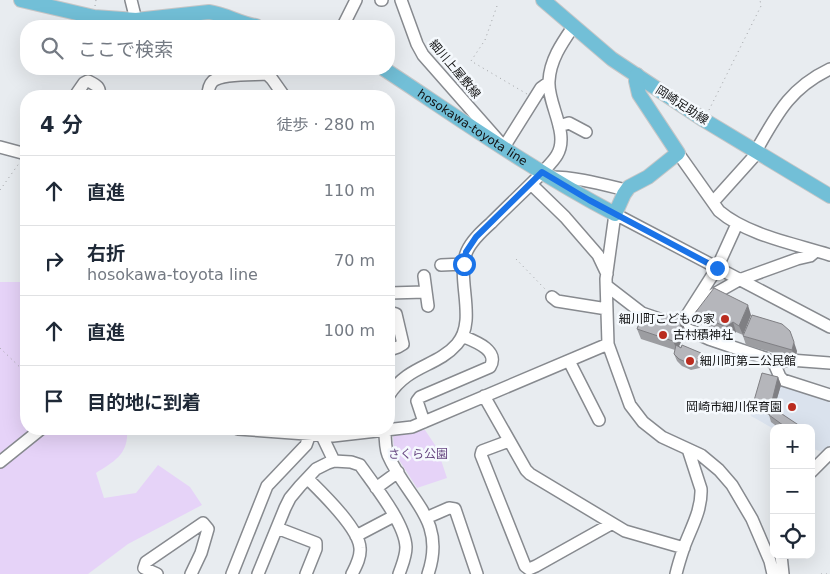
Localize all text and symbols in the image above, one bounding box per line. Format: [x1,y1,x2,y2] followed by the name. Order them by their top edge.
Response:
[20,20,395,75] search box
[38,34,66,62] icon: search
[426,37,484,101] street label: 細川上屋敷線
[78,38,173,60] text: ここで検索
[653,83,711,127] street label: 岡崎足助線
[415,86,530,168] street label: hosokawa-toyota line
[40,113,83,137] text: 4 分
[277,115,375,134] text: 徒歩 · 280 m
[40,177,68,205] icon: ahead
[87,181,125,203] text: 直進
[324,181,375,200] text: 110 m
[87,242,125,264] text: 右折
[40,247,68,275] icon: right
[334,251,375,270] text: 70 m
[453,253,476,276] route start
[706,257,729,280] route end
[87,265,258,284] text: hosokawa-toyota line
[619,312,715,326] place label: 細川町こどもの家
[719,313,731,325] marker: 細川町こどもの家
[40,317,68,345] icon: ahead
[87,321,125,343] text: 直進
[324,321,375,340] text: 100 m
[673,328,733,342] place label: 古村積神社
[657,329,669,341] marker: 古村積神社
[700,354,796,368] place label: 細川町第二公民館
[684,355,696,367] marker: 細川町第二公民館
[40,387,68,415] icon: arrive
[87,391,201,413] text: 目的地に到着
[686,400,782,414] place label: 岡崎市細川保育園
[786,401,798,413] marker: 岡崎市細川保育園
[770,424,815,559] map controls
[770,424,815,469] button: +
[388,447,448,461] park label: さくら公園
[770,469,815,514] button: −
[770,514,815,559] button: locate

